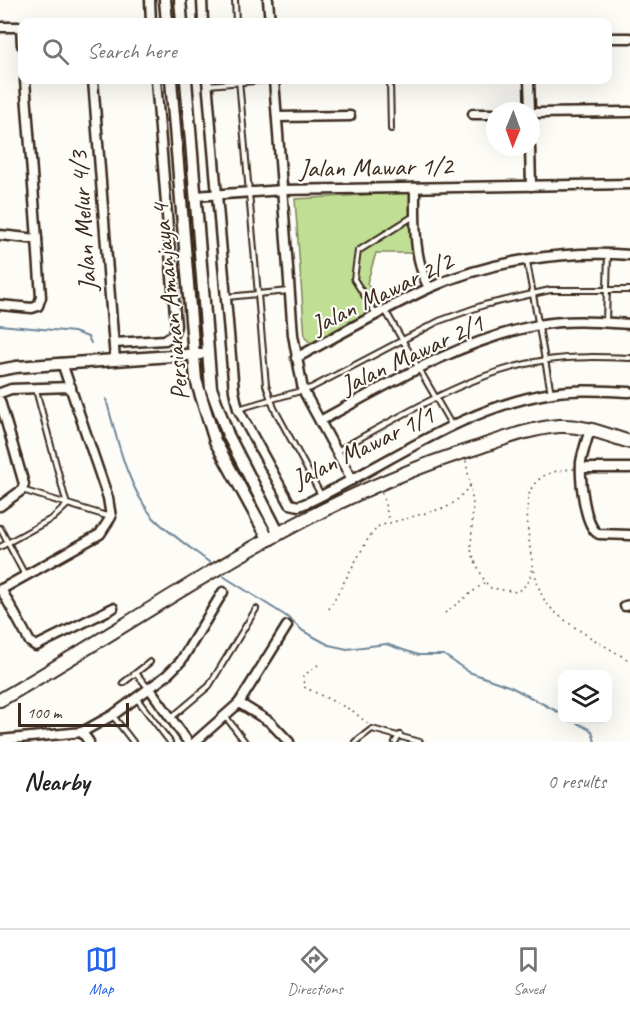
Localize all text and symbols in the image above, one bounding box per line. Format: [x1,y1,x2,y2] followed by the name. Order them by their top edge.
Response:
[18,18,612,84] search box
[39,35,72,68] icon: search
[87,37,177,65] text: Search here
[486,102,540,156] north arrow
[61,147,105,294] street label: Jalan Melur 4/3
[297,149,455,185] street label: Jalan Mawar 1/2
[143,200,197,402] street label: Persiaran Amanjaya 4
[304,243,460,342] street label: Jalan Mawar 2/2
[334,306,490,402] street label: Jalan Mawar 2/1
[285,398,440,496] street label: Jalan Mawar 1/1
[558,670,612,724] map controls
[558,670,612,724] button: layers
[18,700,129,728] scale bar
[27,703,61,723] text: 100 m
[24,765,89,798] text: Nearby
[547,769,606,794] text: 0 results
[85,943,118,999] tab: Map
[287,943,343,999] tab: Directions
[512,943,545,999] tab: Saved

